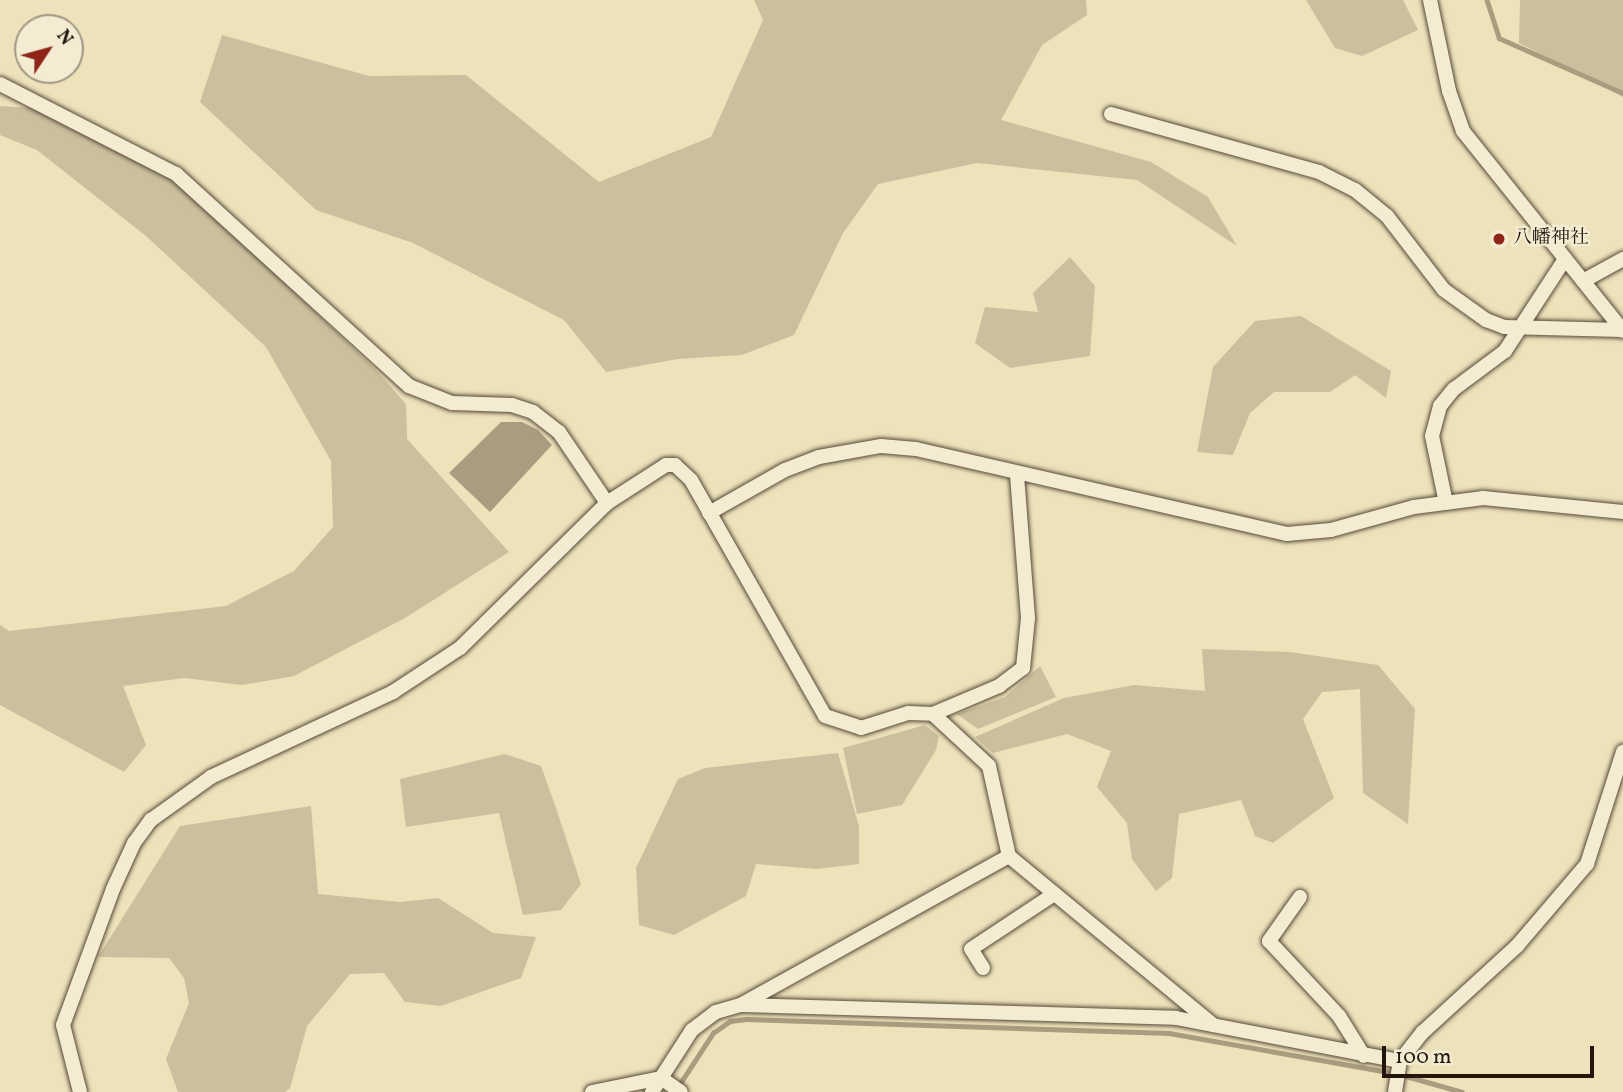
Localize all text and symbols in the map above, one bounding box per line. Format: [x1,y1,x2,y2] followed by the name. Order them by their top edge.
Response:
[14,14,84,84] north arrow
[50,25,79,51] text: N
[1513,228,1589,250] place label: 八幡神社
[1491,231,1507,247] marker: 八幡神社
[1385,1032,1597,1076] scale bar
[1395,1043,1452,1072] text: 100 m

